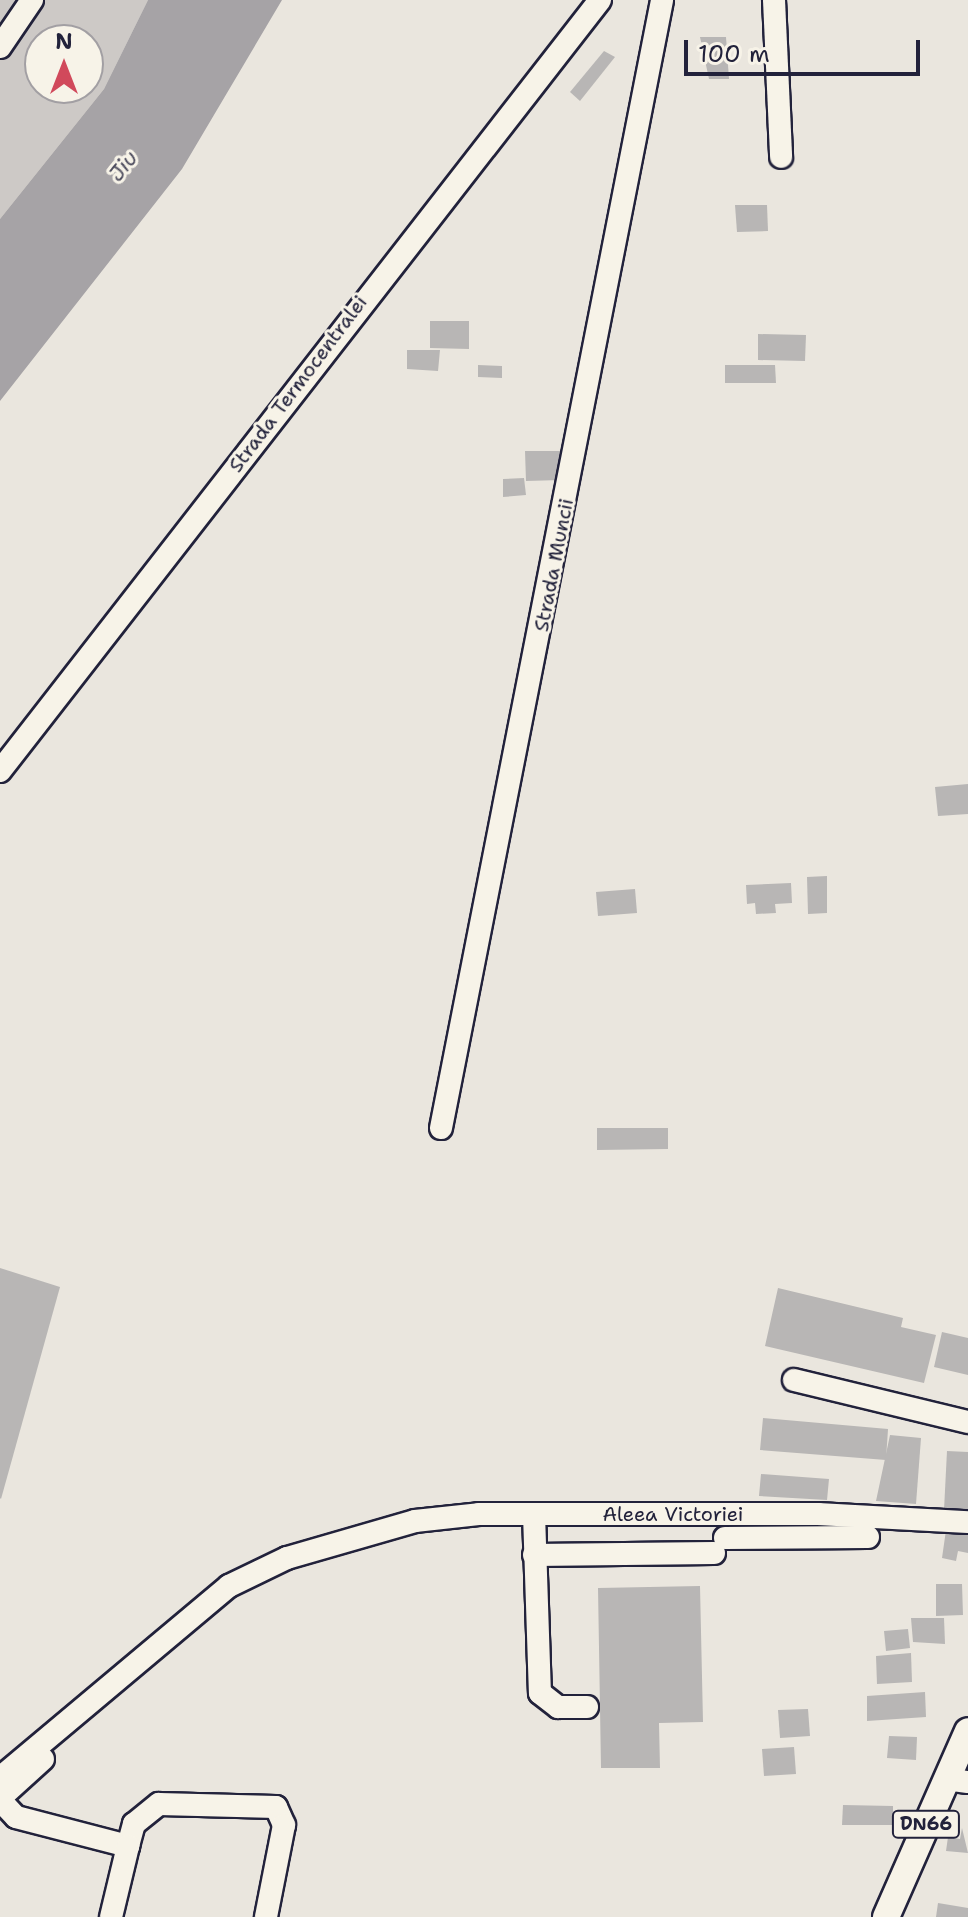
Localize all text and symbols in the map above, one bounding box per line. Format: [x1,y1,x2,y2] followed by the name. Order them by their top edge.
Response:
[24,24,104,104] north arrow
[688,24,924,74] scale bar
[55,27,73,56] text: N
[698,38,770,70] text: 100 m
[103,145,143,187] water label: Jiu
[224,291,372,477] street label: Strada Termocentralei
[529,496,579,634] street label: Strada Muncii
[602,1502,744,1526] street label: Aleea Victoriei
[890,1810,962,1838] road number: DN66

